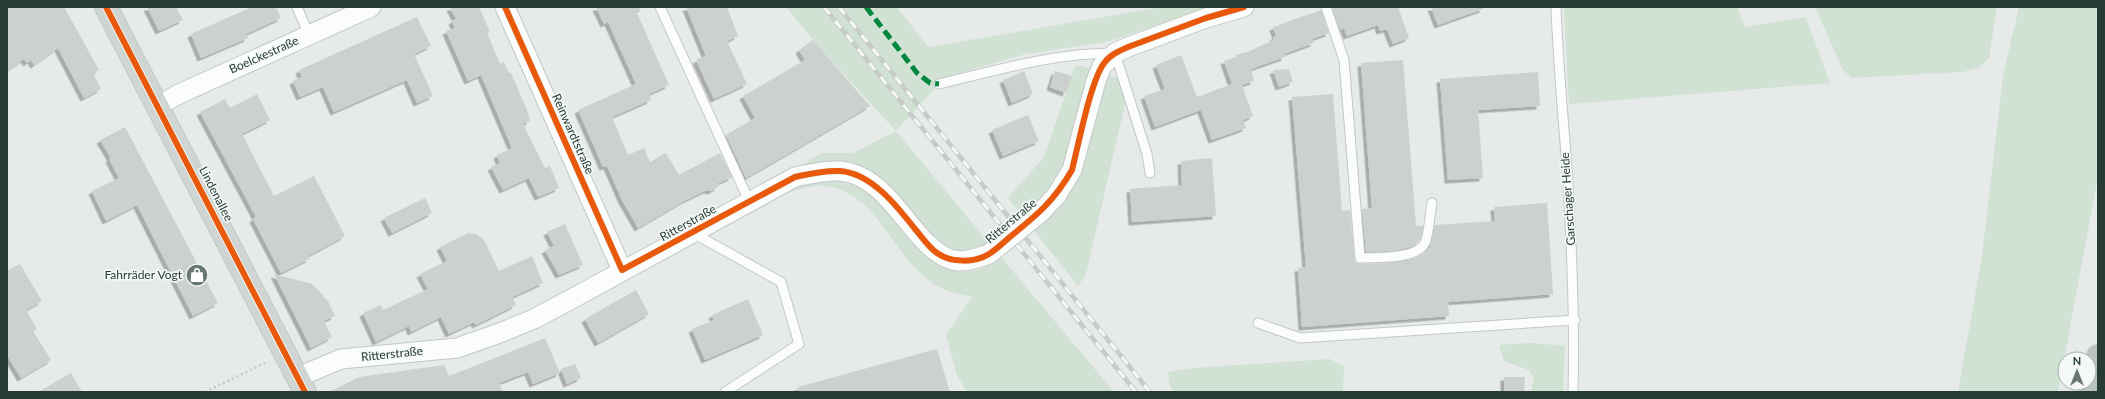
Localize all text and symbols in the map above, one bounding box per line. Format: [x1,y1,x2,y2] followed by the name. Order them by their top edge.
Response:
[227,33,301,77] street label: Boelckestraße
[549,91,598,176] street label: Reinwardtstraße
[1557,152,1578,246] street label: Garschager Heide
[196,164,237,224] street label: Lindenallee
[982,195,1039,246] street label: Ritterstraße
[657,201,719,244] street label: Ritterstraße
[184,262,210,288] shop icon: Fahrräder Vogt
[104,267,183,282] place label: Fahrräder Vogt
[360,343,424,364] street label: Ritterstraße
[2057,351,2097,391] north arrow
[2073,354,2081,367] text: N

